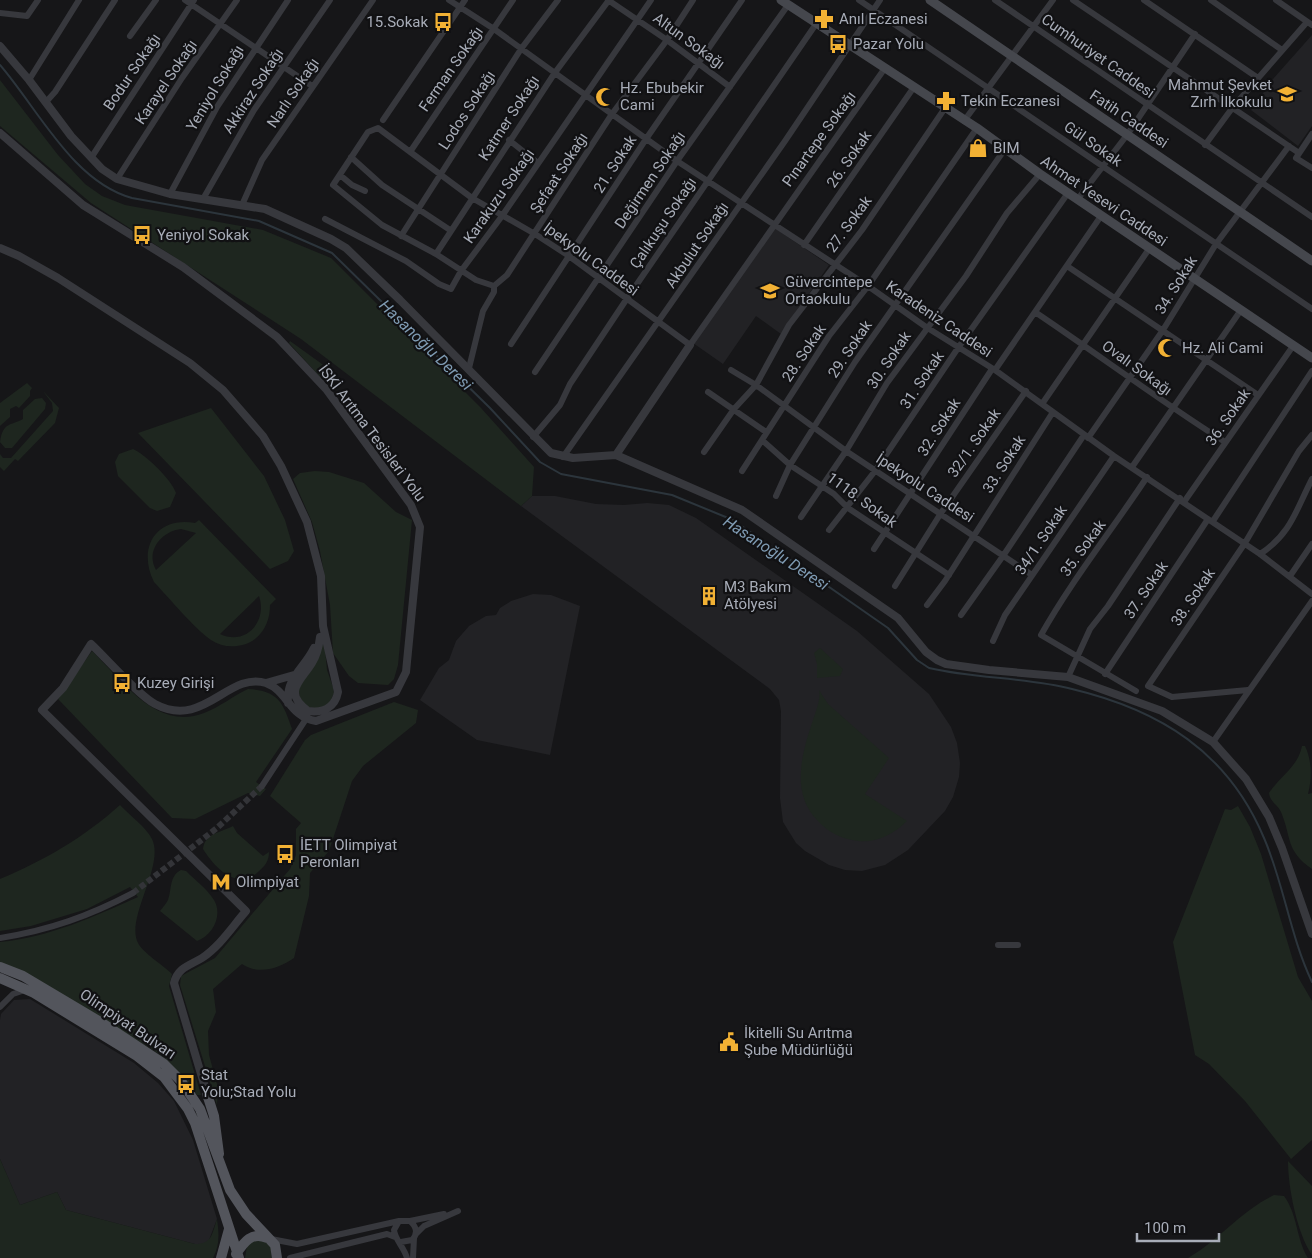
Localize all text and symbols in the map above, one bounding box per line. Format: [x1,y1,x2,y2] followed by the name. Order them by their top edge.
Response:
[813,8,835,30] pharmacy icon: Anıl Eczanesi
[650,9,728,73] street label: Altun Sokağı
[839,10,928,28] place label: Anıl Eczanesi
[1038,10,1158,102] street label: Cumhuriyet Caddesi
[432,11,454,33] bus stop icon: 15.Sokak
[366,13,428,31] place label: 15.Sokak
[415,23,487,115] street label: Ferman Sokağı
[100,30,164,114] street label: Bodur Sokağı
[827,33,849,55] bus stop icon: Pazar Yolu
[853,35,924,53] place label: Pazar Yolu
[131,36,201,128] street label: Karayel Sokağı
[182,42,248,134] street label: Yeniyol Sokağı
[219,45,287,137] street label: Akkiraz Sokağı
[263,55,323,131] street label: Narlı Sokağı
[435,67,499,153] street label: Lodos Sokağı
[475,72,543,164] street label: Katmer Sokağı
[1168,76,1272,111] place label: Mahmut Şevket Zırh İlkokulu
[620,79,704,114] place label: Hz. Ebubekir Cami
[1276,83,1298,105] school or university icon: Mahmut Şevket Zırh İlkokulu
[594,86,616,108] mosque icon: Hz. Ebubekir Cami
[1086,86,1172,152] street label: Fatih Caddesi
[778,88,860,190] street label: Pınartepe Sokağı
[935,90,957,112] pharmacy icon: Tekin Eczanesi
[961,92,1060,110] place label: Tekin Eczanesi
[1061,118,1126,171] street label: Gül Sokak
[823,127,875,191] street label: 26. Sokak
[611,128,689,232] street label: Değirmen Sokağı
[526,129,592,217] street label: Şefaat Sokağı
[590,131,641,196] street label: 21. Sokak
[967,137,989,159] shop icon: BIM
[993,139,1020,157] place label: BIM
[460,145,538,247] street label: Karakuzu Sokağı
[1037,152,1171,250] street label: Ahmet Yesevi Caddesi
[626,174,700,272] street label: Çalıkuşu Sokağı
[823,192,876,256] street label: 27. Sokak
[662,199,732,291] street label: Akbulut Sokağı
[540,218,642,300] street label: İpekyolu Caddesi
[131,224,153,246] bus stop icon: Yeniyol Sokak
[157,226,250,244] place label: Yeniyol Sokak
[1151,252,1201,317] street label: 34. Sokak
[785,273,873,308] place label: Güvercintepe Ortaokulu
[882,277,996,361] street label: Karadeniz Caddesi
[759,280,781,302] school or university icon: Güvercintepe Ortaokulu
[376,296,477,394] water label: Hasanoğlu Deresi
[824,317,876,381] street label: 29. Sokak
[778,321,830,385] street label: 28. Sokak
[863,328,915,392] street label: 30. Sokak
[1099,337,1175,399] street label: Ovalı Sokağı
[1156,337,1178,359] mosque icon: Hz. Ali Cami
[1182,339,1263,357] place label: Hz. Ali Cami
[896,348,948,412] street label: 31. Sokak
[315,361,429,505] street label: İSKİ Arıtma Tesisleri Yolu
[1202,385,1254,449] street label: 36. Sokak
[914,394,965,459] street label: 32. Sokak
[944,405,1005,481] street label: 32/1. Sokak
[979,431,1030,496] street label: 33. Sokak
[873,450,977,526] street label: İpekyolu Caddesi
[823,469,901,532] street label: 1118. Sokak
[1011,501,1071,578] street label: 34/1. Sokak
[720,512,832,594] water label: Hasanoğlu Deresi
[1057,516,1110,580] street label: 35. Sokak
[1120,558,1172,622] street label: 37. Sokak
[1167,565,1219,629] street label: 38. Sokak
[724,578,791,613] place label: M3 Bakım Atölyesi
[698,585,720,607] building icon: M3 Bakım Atölyesi
[111,672,133,694] bus stop icon: Kuzey Girişi
[137,674,215,692] place label: Kuzey Girişi
[300,836,397,871] place label: İETT Olimpiyat Peronları
[274,843,296,865] bus stop icon: İETT Olimpiyat Peronları
[210,871,232,893] metro station icon: Olimpiyat
[236,873,299,891] place label: Olimpiyat
[77,985,179,1063] street label: Olimpiyat Bulvarı
[744,1024,853,1059] place label: İkitelli Su Arıtma Şube Müdürlüğü
[718,1031,740,1053] public building icon: İkitelli Su Arıtma Şube Müdürlüğü
[201,1066,296,1101] place label: Stat Yolu;Stad Yolu
[175,1073,197,1095] bus stop icon: Stat Yolu;Stad Yolu
[1137,1210,1220,1242] scale bar
[1144,1219,1186,1237] text: 100 m

